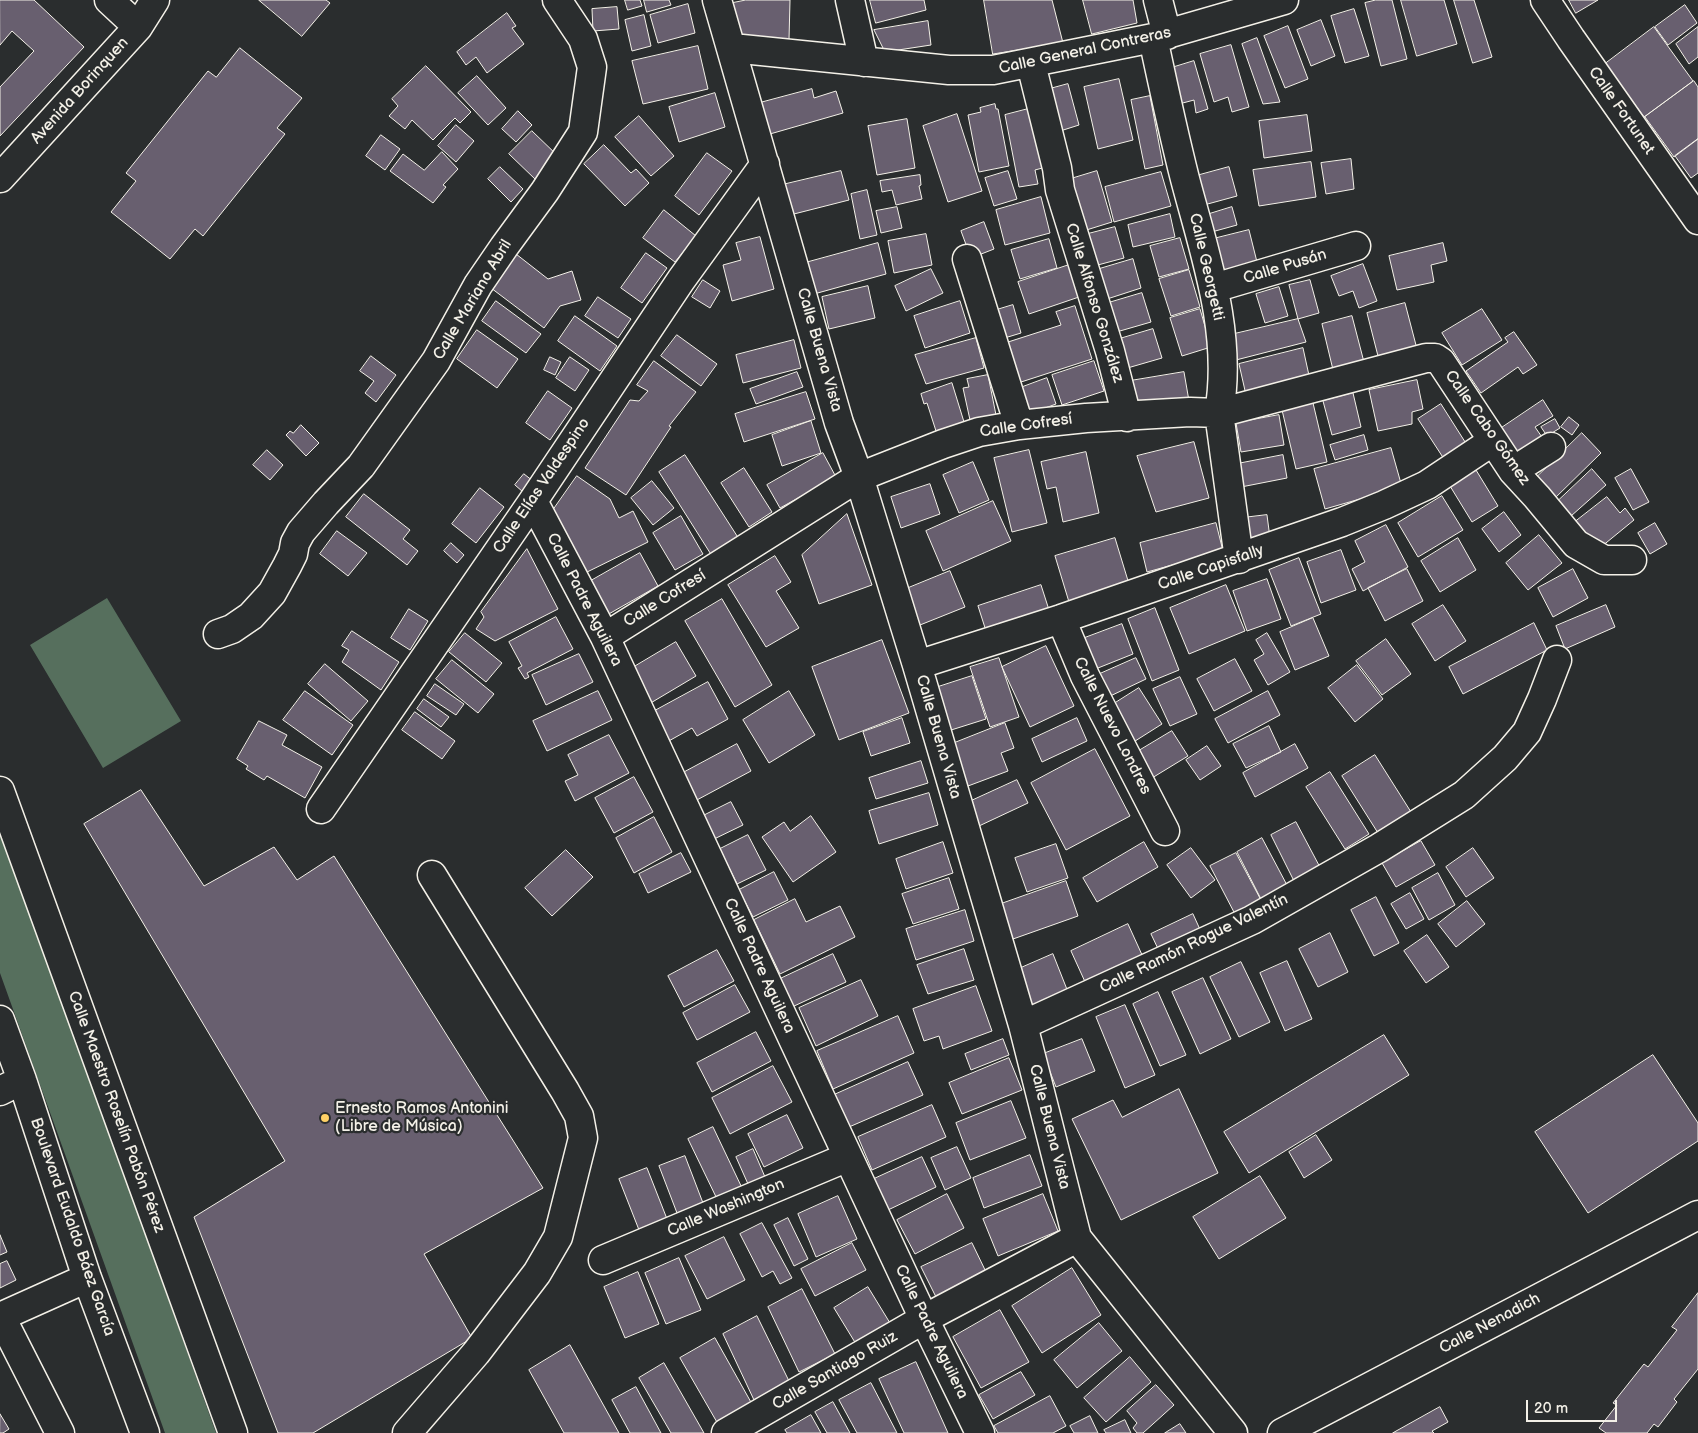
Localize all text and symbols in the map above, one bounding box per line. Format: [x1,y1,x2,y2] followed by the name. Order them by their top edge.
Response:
[997,23,1173,79] street label: Calle General Contreras
[27,34,133,148] street label: Avenida Borinquen
[1584,64,1658,158] street label: Calle Fortunet
[1184,211,1228,323] street label: Calle Georgetti
[1061,221,1127,385] street label: Calle Alfonso González
[429,236,517,364] street label: Calle Mariano Abril
[1241,245,1329,289] street label: Calle Pusán
[792,286,846,414] street label: Calle Buena Vista
[1440,367,1534,489] street label: Calle Cabo Gómez
[978,410,1074,442] street label: Calle Cofresí
[489,415,595,557] street label: Calle Elías Valdespino
[542,530,626,670] street label: Calle Padre Aguilera
[1156,541,1266,595] street label: Calle Capisfally
[620,566,710,632] street label: Calle Cofresí
[1069,654,1155,798] street label: Calle Nuevo Londres
[911,673,965,801] street label: Calle Buena Vista
[1097,890,1291,998] street label: Calle Ramón Rogue Valentín
[719,895,799,1037] street label: Calle Padre Aguilera
[63,989,169,1235] street label: Calle Maestro Roselín Pabón Pérez
[1024,1063,1074,1191] street label: Calle Buena Vista
[335,1099,508,1137] place label: Ernesto Ramos Antonini (Libre de Música)
[319,1112,331,1124] marker: Ernesto Ramos Antonini (Libre de Música)
[26,1115,118,1339] street label: Boulevard Eudaldo Báez García
[665,1175,787,1241] street label: Calle Washington
[890,1262,972,1402] street label: Calle Padre Aguilera
[1436,1289,1544,1359] street label: Calle Nenadich
[769,1327,901,1415] street label: Calle Santiago Ruiz
[1528,1390,1619,1422] scale bar
[1534,1399,1568,1418] text: 20 m

